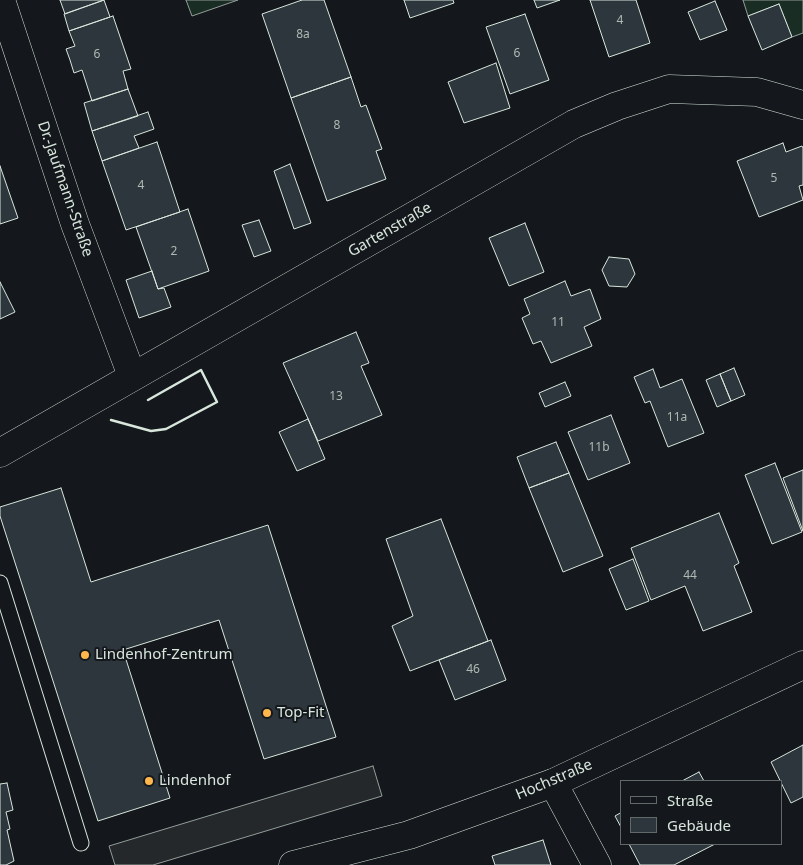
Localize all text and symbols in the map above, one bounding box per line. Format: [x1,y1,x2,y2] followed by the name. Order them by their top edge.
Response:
[617,14,623,28] house number: 4
[296,28,310,42] house number: 8a
[514,47,520,61] house number: 6
[94,48,100,62] house number: 6
[33,119,97,259] street label: Dr.-Jaufmann-Straße
[334,119,340,133] house number: 8
[771,172,777,186] house number: 5
[138,179,144,193] house number: 4
[345,199,435,261] street label: Gartenstraße
[171,245,177,259] house number: 2
[551,316,565,330] house number: 11
[329,390,343,404] house number: 13
[667,411,687,425] house number: 11a
[588,441,610,455] house number: 11b
[683,569,697,583] house number: 44
[95,646,233,664] place label: Lindenhof-Zentrum
[79,649,91,661] marker: Lindenhof-Zentrum
[466,663,480,677] house number: 46
[277,704,324,722] place label: Top-Fit
[261,707,273,719] marker: Top-Fit
[513,756,595,804] street label: Hochstraße
[159,772,230,790] place label: Lindenhof
[143,775,155,787] marker: Lindenhof
[620,780,783,845] legend
[667,790,713,810] text: Straße
[667,815,731,835] text: Gebäude

